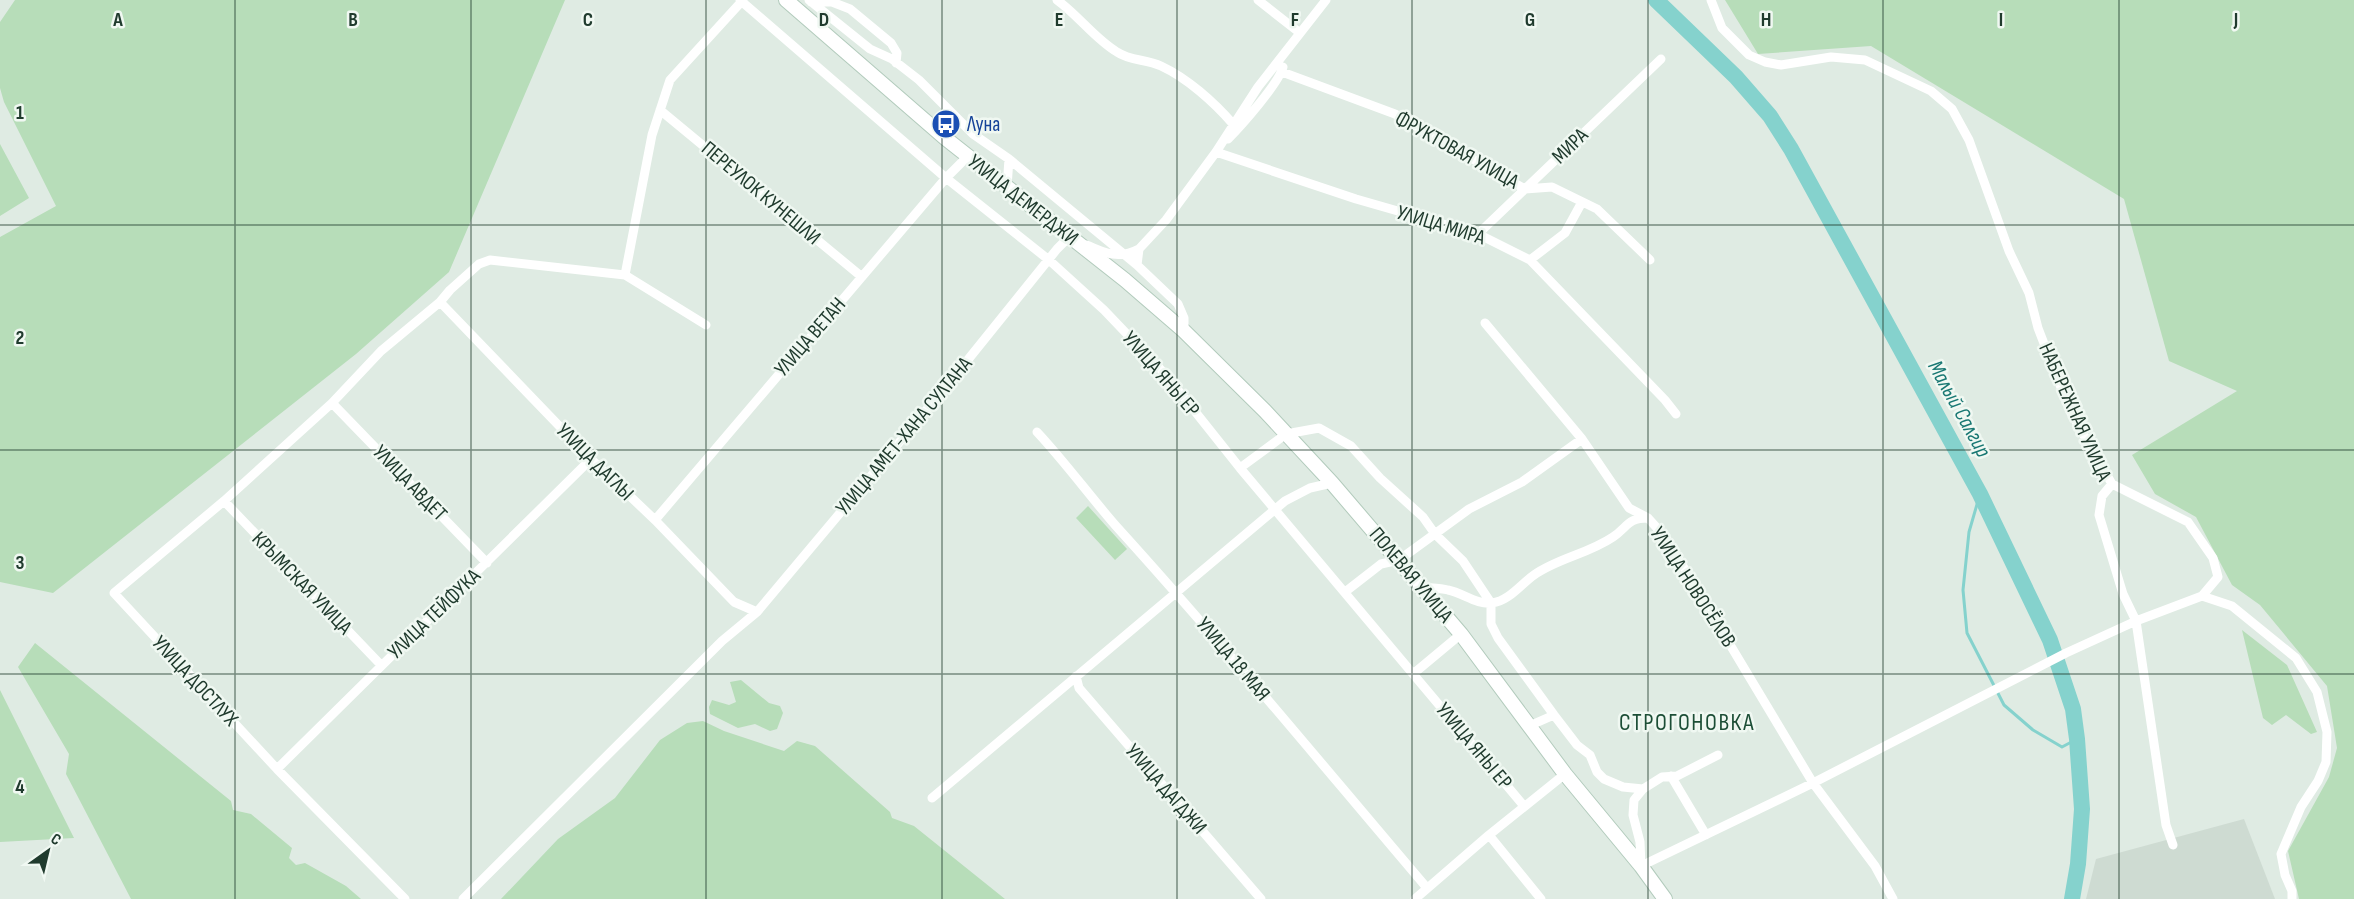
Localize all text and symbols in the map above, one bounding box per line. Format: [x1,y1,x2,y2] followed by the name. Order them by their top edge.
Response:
[112,8,123,32] text: A
[348,8,358,32] text: B
[583,8,593,32] text: C
[819,8,829,32] text: D
[1055,8,1063,32] text: E
[1291,8,1299,32] text: F
[1525,8,1535,32] text: G
[1761,8,1771,32] text: H
[1999,8,2003,32] text: I
[2233,8,2238,32] text: J
[16,101,24,125] text: 1
[1391,106,1524,195] street label: ФРУКТОВАЯ УЛИЦА
[930,108,962,140] bus stop icon: Луна
[966,112,1000,137] place label: Луна
[1547,122,1594,169] street label: МИРА
[696,136,826,250] street label: ПЕРЕУЛОК КУНЕШЛИ
[963,149,1083,251] street label: УЛИЦА ДЕМЕРДЖИ
[1394,200,1489,251] street label: УЛИЦА МИРА
[769,293,851,381] street label: УЛИЦА ВЕТАН
[16,326,24,350] text: 2
[1117,326,1205,422] street label: УЛИЦА ЯНЫ ЕР
[2033,339,2117,486] street label: НАБЕРЕЖНАЯ УЛИЦА
[831,351,978,520] street label: УЛИЦА АМЕТ-ХАНА СУЛТАНА
[1921,356,1997,462] water label: Малый Салгир
[551,418,639,506] street label: УЛИЦА ДАГЛЫ
[368,440,453,527] street label: УЛИЦА АВДЕТ
[1364,522,1459,629] street label: ПОЛЕВАЯ УЛИЦА
[1645,522,1741,652] street label: УЛИЦА НОВОСЁЛОВ
[247,526,358,640] street label: КРЫМСКАЯ УЛИЦА
[16,551,25,575] text: 3
[382,563,486,664] street label: УЛИЦА ТЕЙФУКА
[1191,612,1275,706] street label: УЛИЦА 18 МАЯ
[147,631,243,732] street label: УЛИЦА ДОСТЛУХ
[1431,698,1517,794] street label: УЛИЦА ЯНЫ ЕР
[1619,708,1755,737] district label: СТРОГОНОВКА
[1120,739,1212,839] street label: УЛИЦА ДАГДЖИ
[15,775,25,799] text: 4
[18,821,78,881] north arrow
[47,830,64,850] text: С

